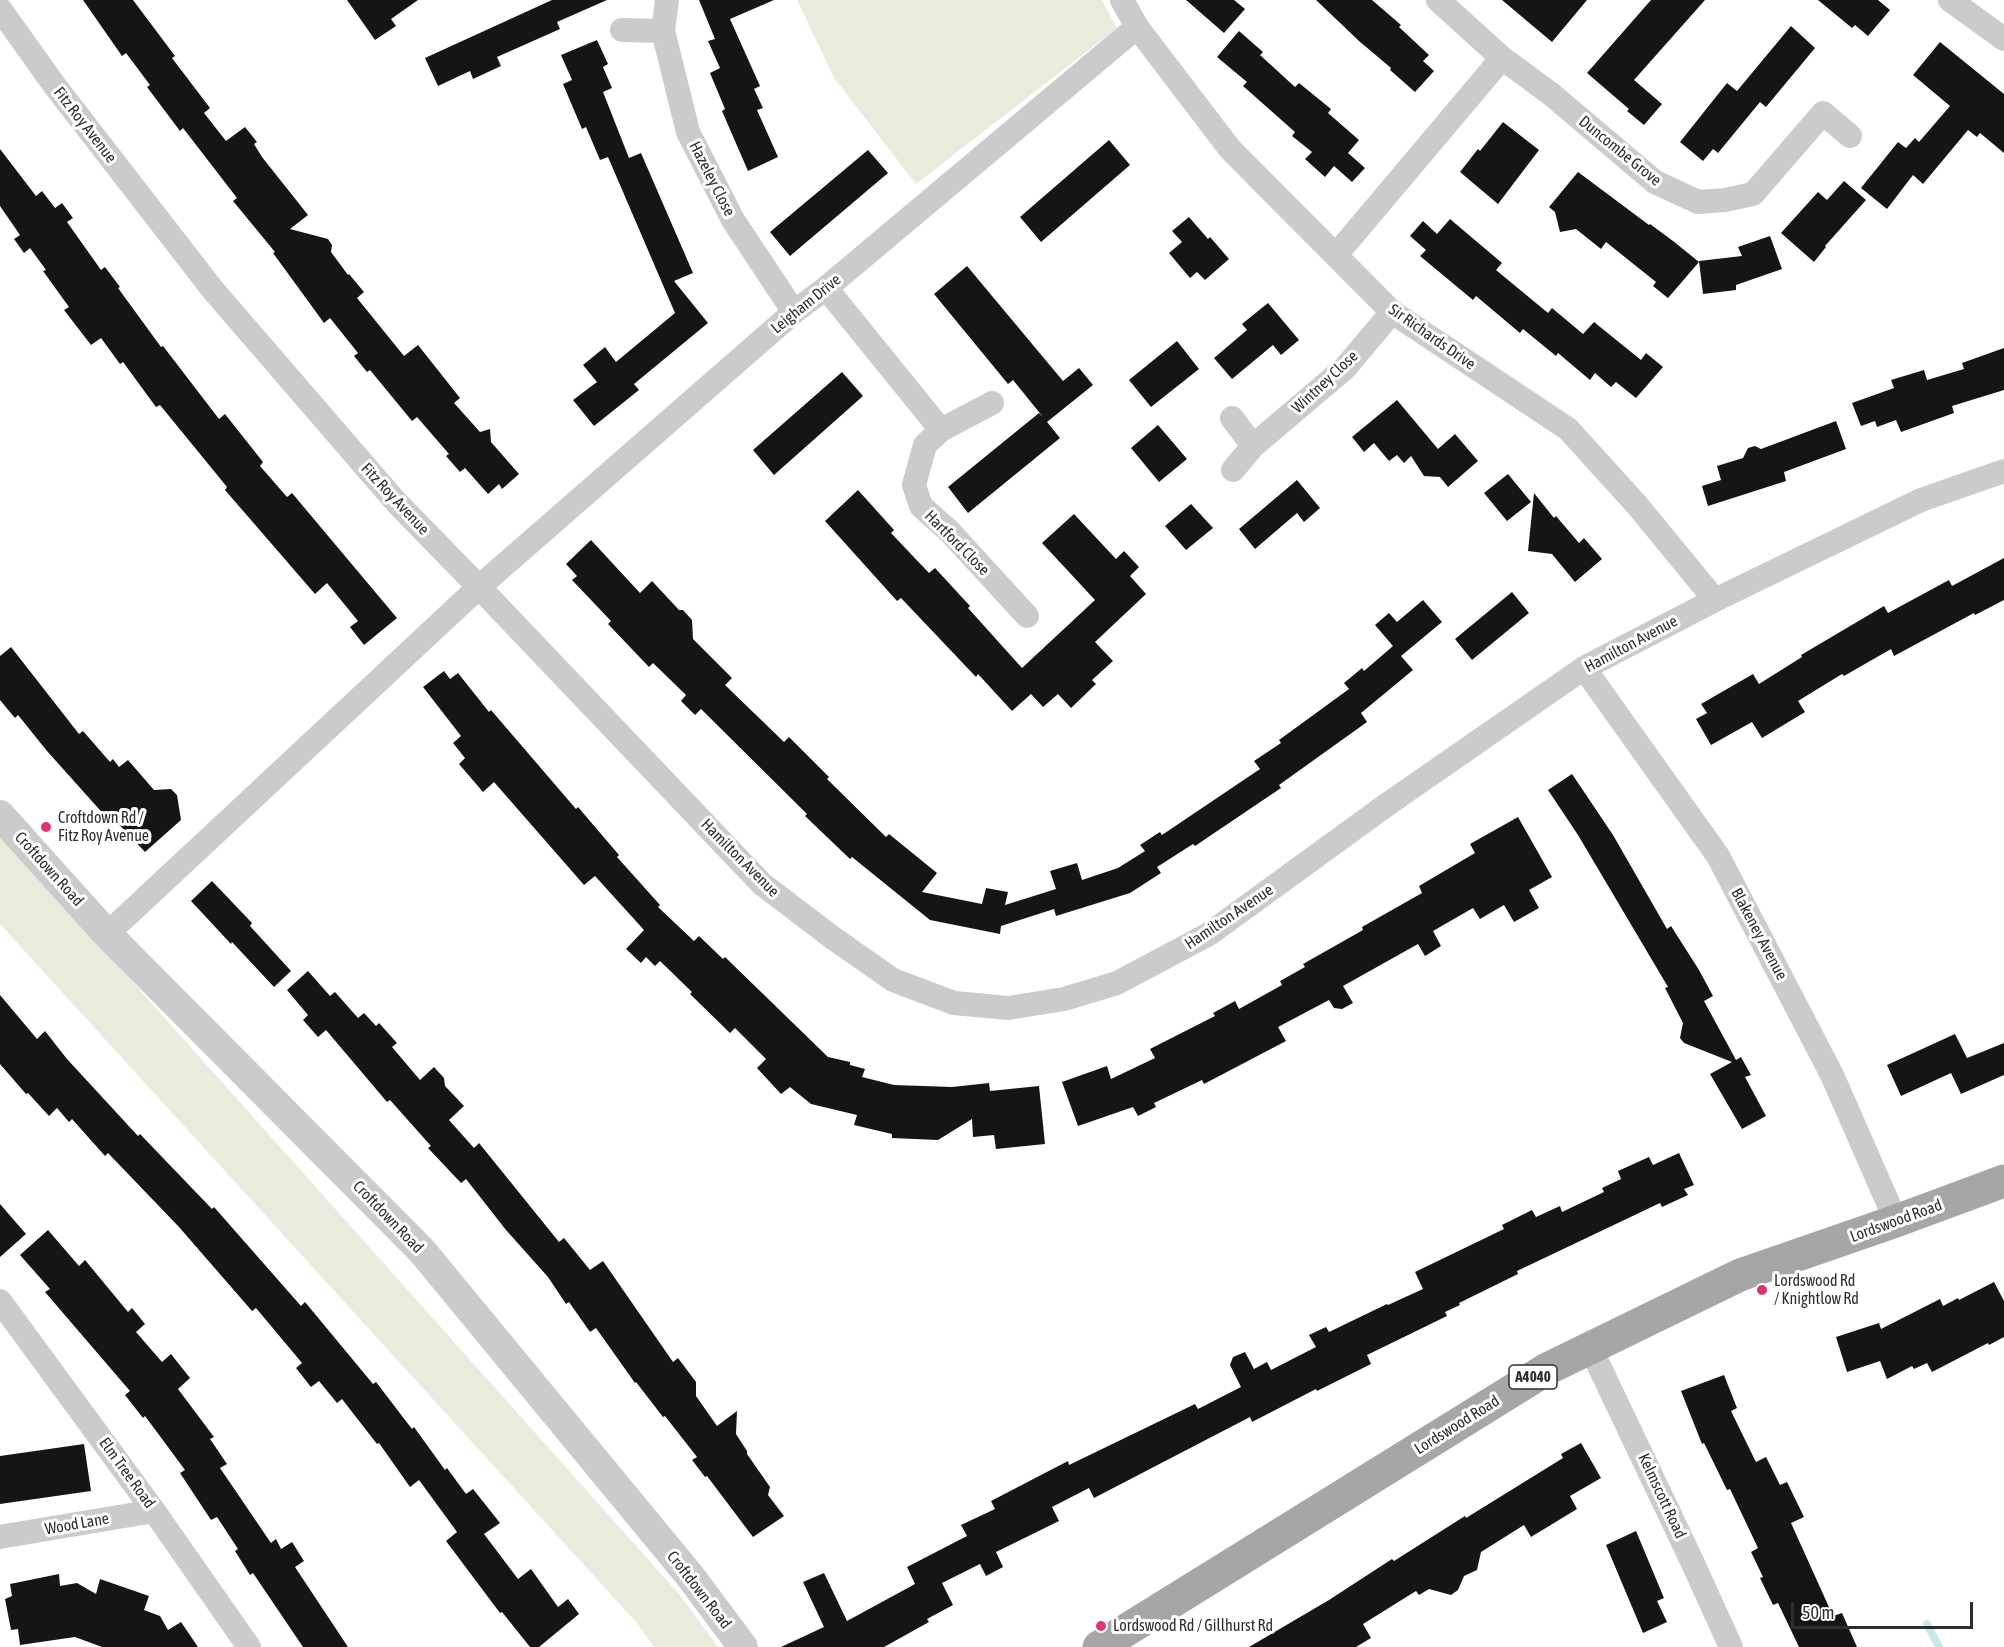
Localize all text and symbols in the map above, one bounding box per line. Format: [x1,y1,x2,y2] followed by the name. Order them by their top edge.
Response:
[49,83,121,167] street label: Fitz Roy Avenue
[1575,112,1665,190] street label: Duncombe Grove
[685,138,739,220] street label: Hazeley Close
[767,270,845,338] street label: Leigham Drive
[1385,300,1479,374] street label: Sir Richards Drive
[1288,347,1362,417] street label: Wintney Close
[357,459,433,539] street label: Fitz Roy Avenue
[920,506,994,580] street label: Hartford Close
[1581,611,1681,677] street label: Hamilton Avenue
[58,808,149,846] place label: Croftdown Rd / Fitz Roy Avenue
[697,815,783,901] street label: Hamilton Avenue
[39,820,53,834] marker: Croftdown Rd / Fitz Roy Avenue
[11,828,87,910] street label: Croftdown Road
[1181,880,1277,954] street label: Hamilton Avenue
[1727,885,1791,983] street label: Blakeney Avenue
[349,1177,427,1257] street label: Croftdown Road
[1847,1195,1945,1247] street label: Lordswood Road
[1774,1271,1859,1309] place label: Lordswood Rd / Knightlow Rd
[1755,1283,1769,1297] marker: Lordswood Rd / Knightlow Rd
[1509,1365,1557,1389] road number: A4040
[1411,1391,1503,1459] street label: Lordswood Road
[95,1434,159,1512] street label: Elm Tree Road
[1634,1450,1690,1542] street label: Kelmscott Road
[44,1509,110,1539] street label: Wood Lane
[663,1547,735,1633] street label: Croftdown Road
[1794,1590,1976,1628] scale bar
[1802,1602,1834,1623] text: 50 m
[1113,1616,1273,1636] place label: Lordswood Rd / Gillhurst Rd
[1094,1619,1108,1633] marker: Lordswood Rd / Gillhurst Rd

